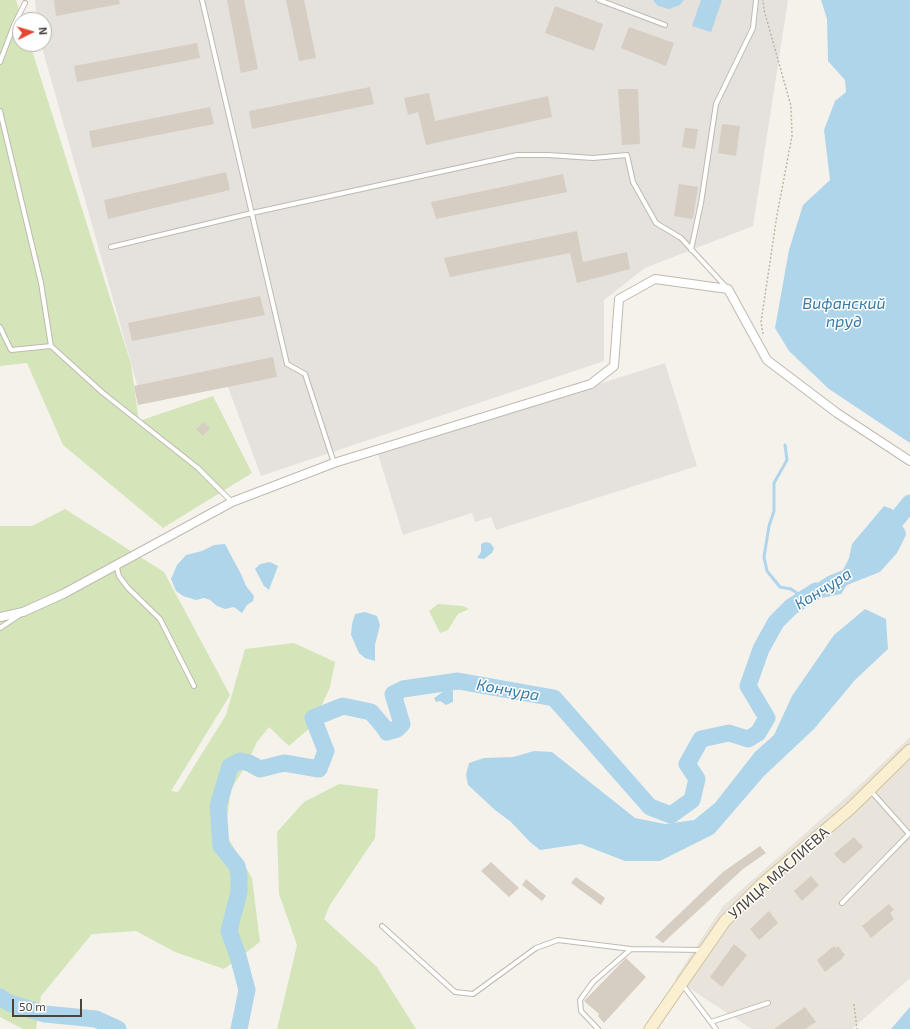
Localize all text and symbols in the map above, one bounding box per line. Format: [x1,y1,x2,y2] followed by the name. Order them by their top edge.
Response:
[12,12,52,52] north arrow
[37,26,50,36] text: N
[802,294,886,332] water label: Вифанский пруд
[791,564,855,614] water label: Кончура
[475,675,541,705] water label: Кончура
[725,823,833,923] street label: УЛИЦА МАСЛИЕВА
[14,991,84,1017] scale bar
[19,999,46,1013] text: 50 m

